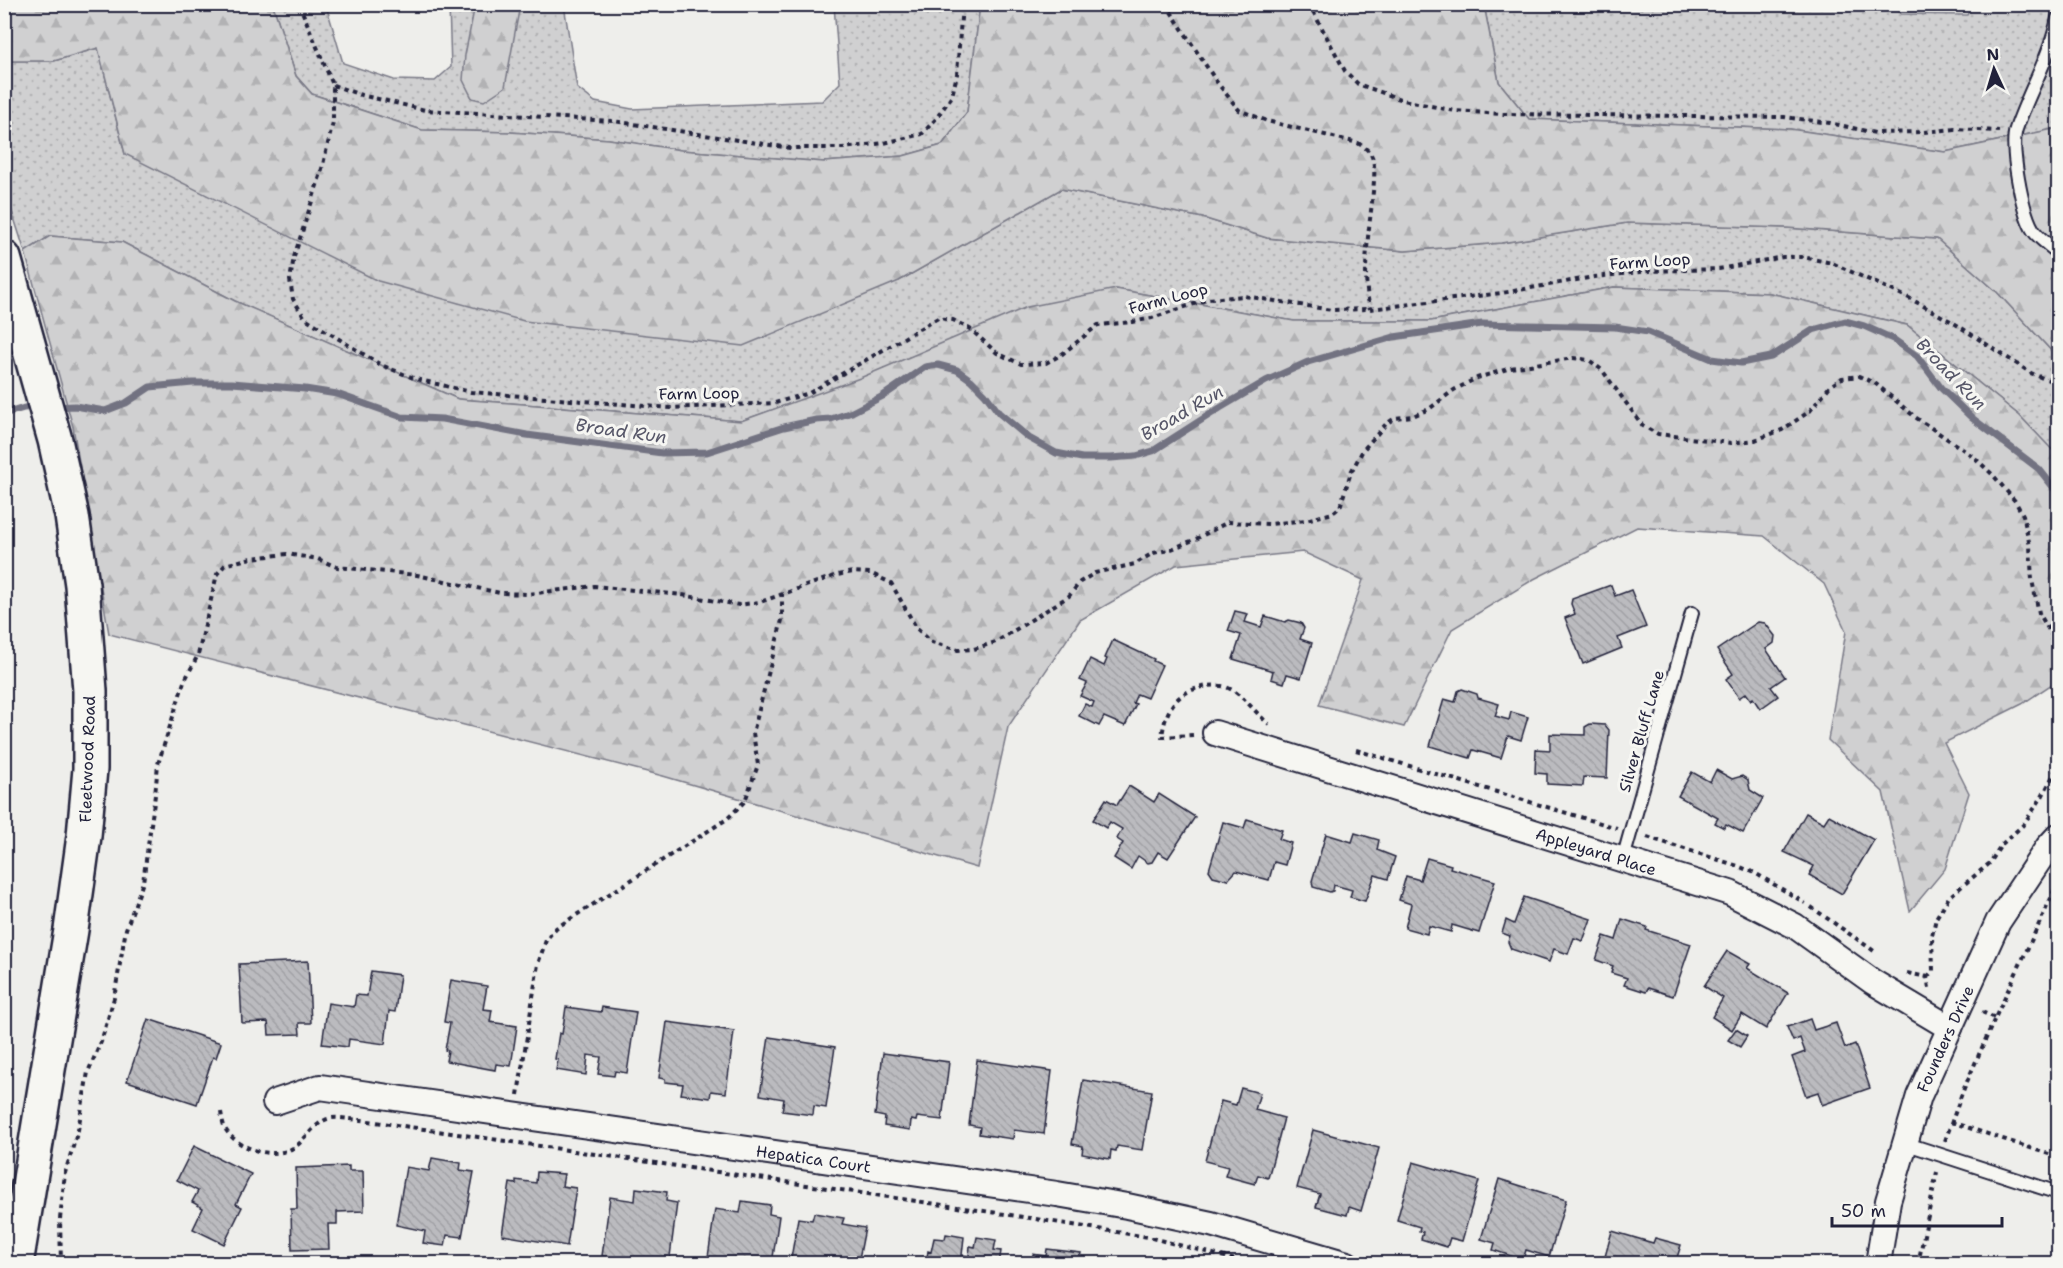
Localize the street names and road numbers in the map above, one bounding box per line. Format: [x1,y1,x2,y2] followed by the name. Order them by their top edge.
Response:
[1609,248,1691,275] street label: Farm Loop
[1126,278,1210,319] street label: Farm Loop
[658,382,740,405] street label: Farm Loop
[1614,668,1669,795] street label: Silver Bluff Lane
[75,695,100,823] street label: Fleetwood Road
[1533,823,1659,880] street label: Appleyard Place
[1912,982,1979,1096] street label: Founders Drive
[755,1140,872,1178] street label: Hepatica Court

